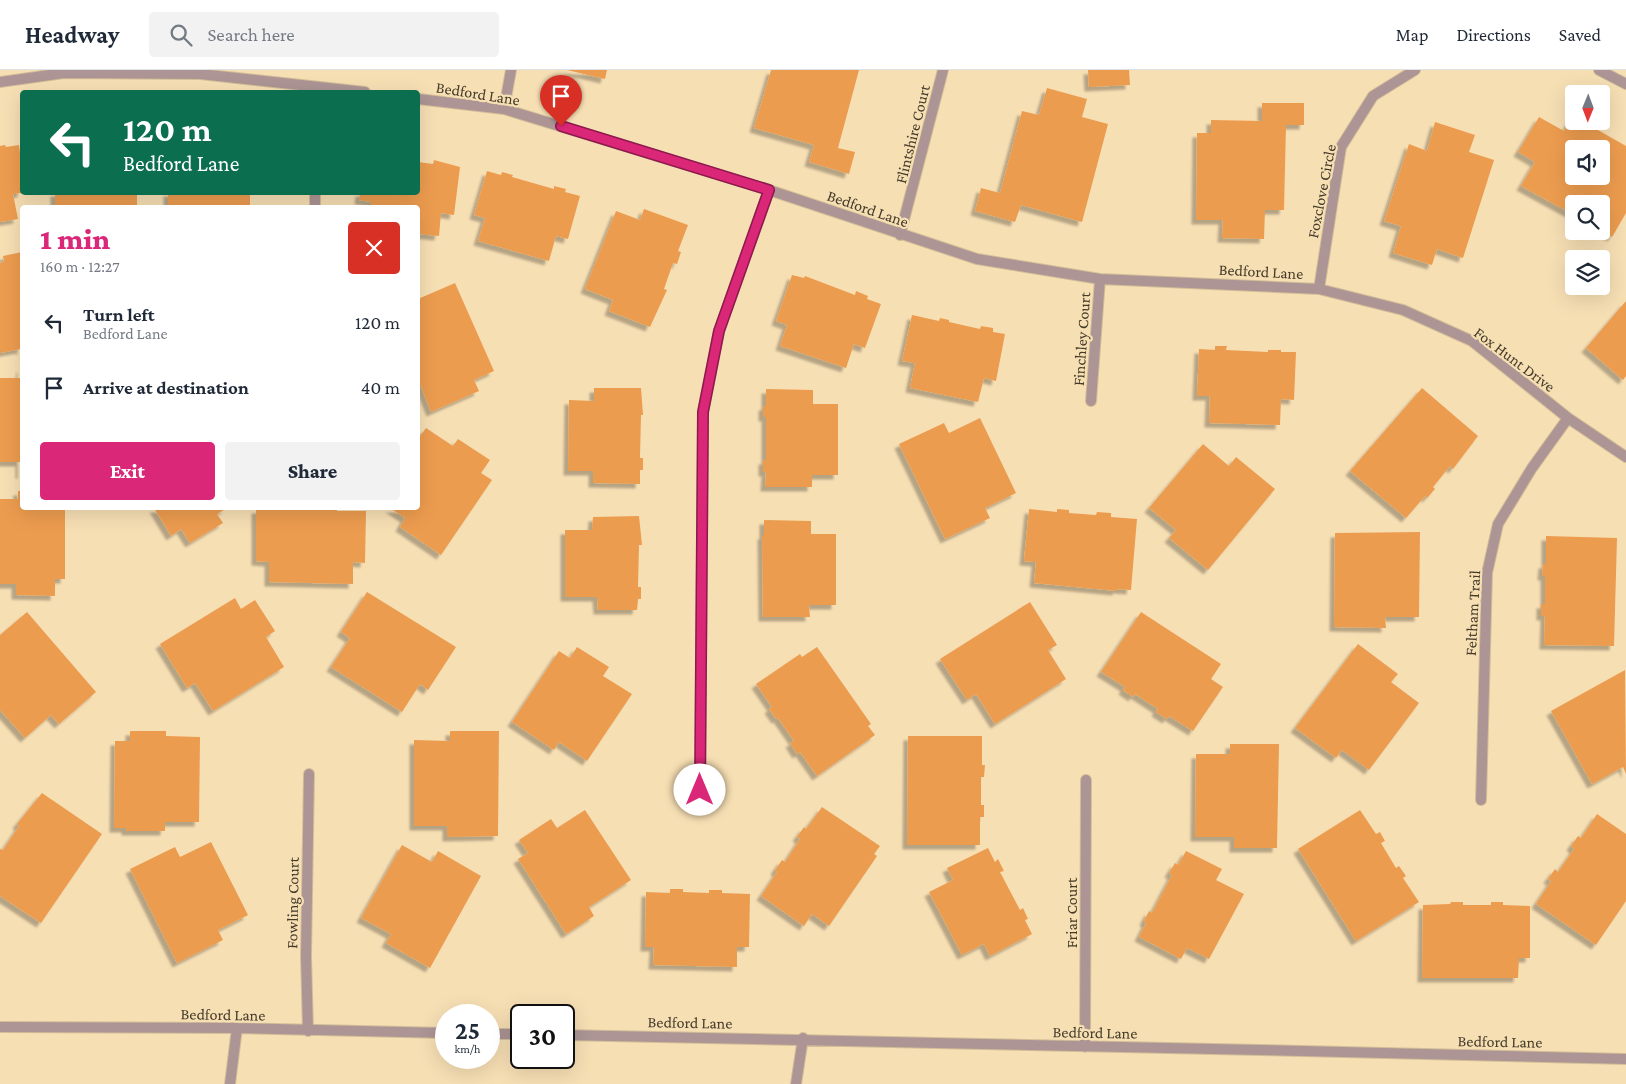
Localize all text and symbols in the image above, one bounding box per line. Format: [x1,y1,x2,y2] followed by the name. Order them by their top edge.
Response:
[149,12,499,57] search box
[25,21,119,48] text: Headway
[167,21,195,49] icon: search
[207,24,295,45] text: Search here
[1396,25,1428,45] text: Map
[1456,25,1531,45] text: Directions
[1559,25,1601,45] text: Saved
[540,75,582,126] pin
[435,78,521,109] street label: Bedford Lane
[547,82,575,110] icon: arrive
[892,82,933,185] street label: Flintshire Court
[1565,85,1610,130] north arrow
[1565,85,1610,295] map controls
[40,110,105,175] icon: left
[123,110,212,149] text: 120 m
[1565,140,1610,185] button: sound
[1304,143,1339,239] street label: Foxclove Circle
[123,151,239,176] text: Bedford Lane
[825,187,911,230] street label: Bedford Lane
[1565,195,1610,240] button: search
[40,222,110,255] text: 1 min
[348,222,400,274] button: close
[1565,250,1610,295] button: layers
[40,258,120,275] text: 160 m · 12:27
[1218,261,1304,282] street label: Bedford Lane
[1070,291,1094,387] street label: Finchley Court
[83,304,155,325] text: Turn left
[40,309,68,337] icon: left
[355,312,400,333] text: 120 m
[1471,324,1558,395] street label: Fox Hunt Drive
[83,325,168,342] text: Bedford Lane
[40,374,68,402] icon: arrive
[83,377,249,398] text: Arrive at destination
[361,377,400,398] text: 40 m
[40,442,215,500] button: Exit
[225,442,400,500] button: Share
[1462,570,1483,656] street label: Feltham Trail
[673,763,725,815] position arrow
[283,856,303,949] street label: Fowling Court
[1063,877,1080,948] street label: Friar Court
[510,1004,575,1069] speed limit sign: 30
[181,1005,265,1024] street label: Bedford Lane
[648,1013,732,1032] street label: Bedford Lane
[455,1017,480,1044] text: 25
[1053,1023,1137,1042] street label: Bedford Lane
[1458,1032,1542,1051] street label: Bedford Lane
[455,1042,480,1056] text: km/h

